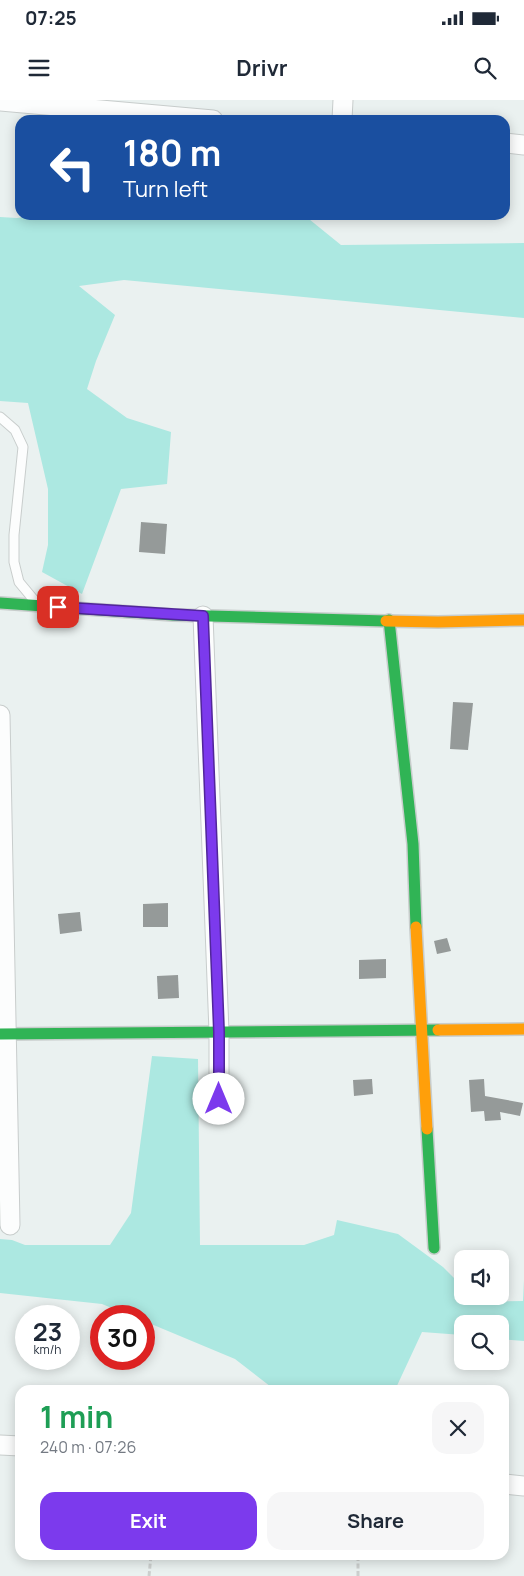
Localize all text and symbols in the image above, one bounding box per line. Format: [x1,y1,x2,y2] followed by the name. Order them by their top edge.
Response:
[25,5,77,31] text: 07:25
[236,53,288,83] text: Drivr
[25,54,53,82] icon: menu
[471,54,499,82] icon: search
[123,129,221,177] text: 180 m
[40,135,105,200] icon: left
[123,174,208,204] text: Turn left
[37,586,79,628] pin
[44,593,72,621] icon: arrive
[192,1072,244,1124] position arrow
[454,1250,509,1370] map controls
[454,1250,509,1305] button: sound
[90,1305,155,1370] speed limit sign: 30
[33,1314,62,1349] text: 23
[454,1315,509,1370] button: search
[34,1341,61,1358] text: km/h
[40,1396,113,1437] text: 1 min
[432,1402,484,1454] button: close
[40,1436,136,1458] text: 240 m · 07:26
[40,1492,257,1550] button: Exit
[267,1492,484,1550] button: Share

